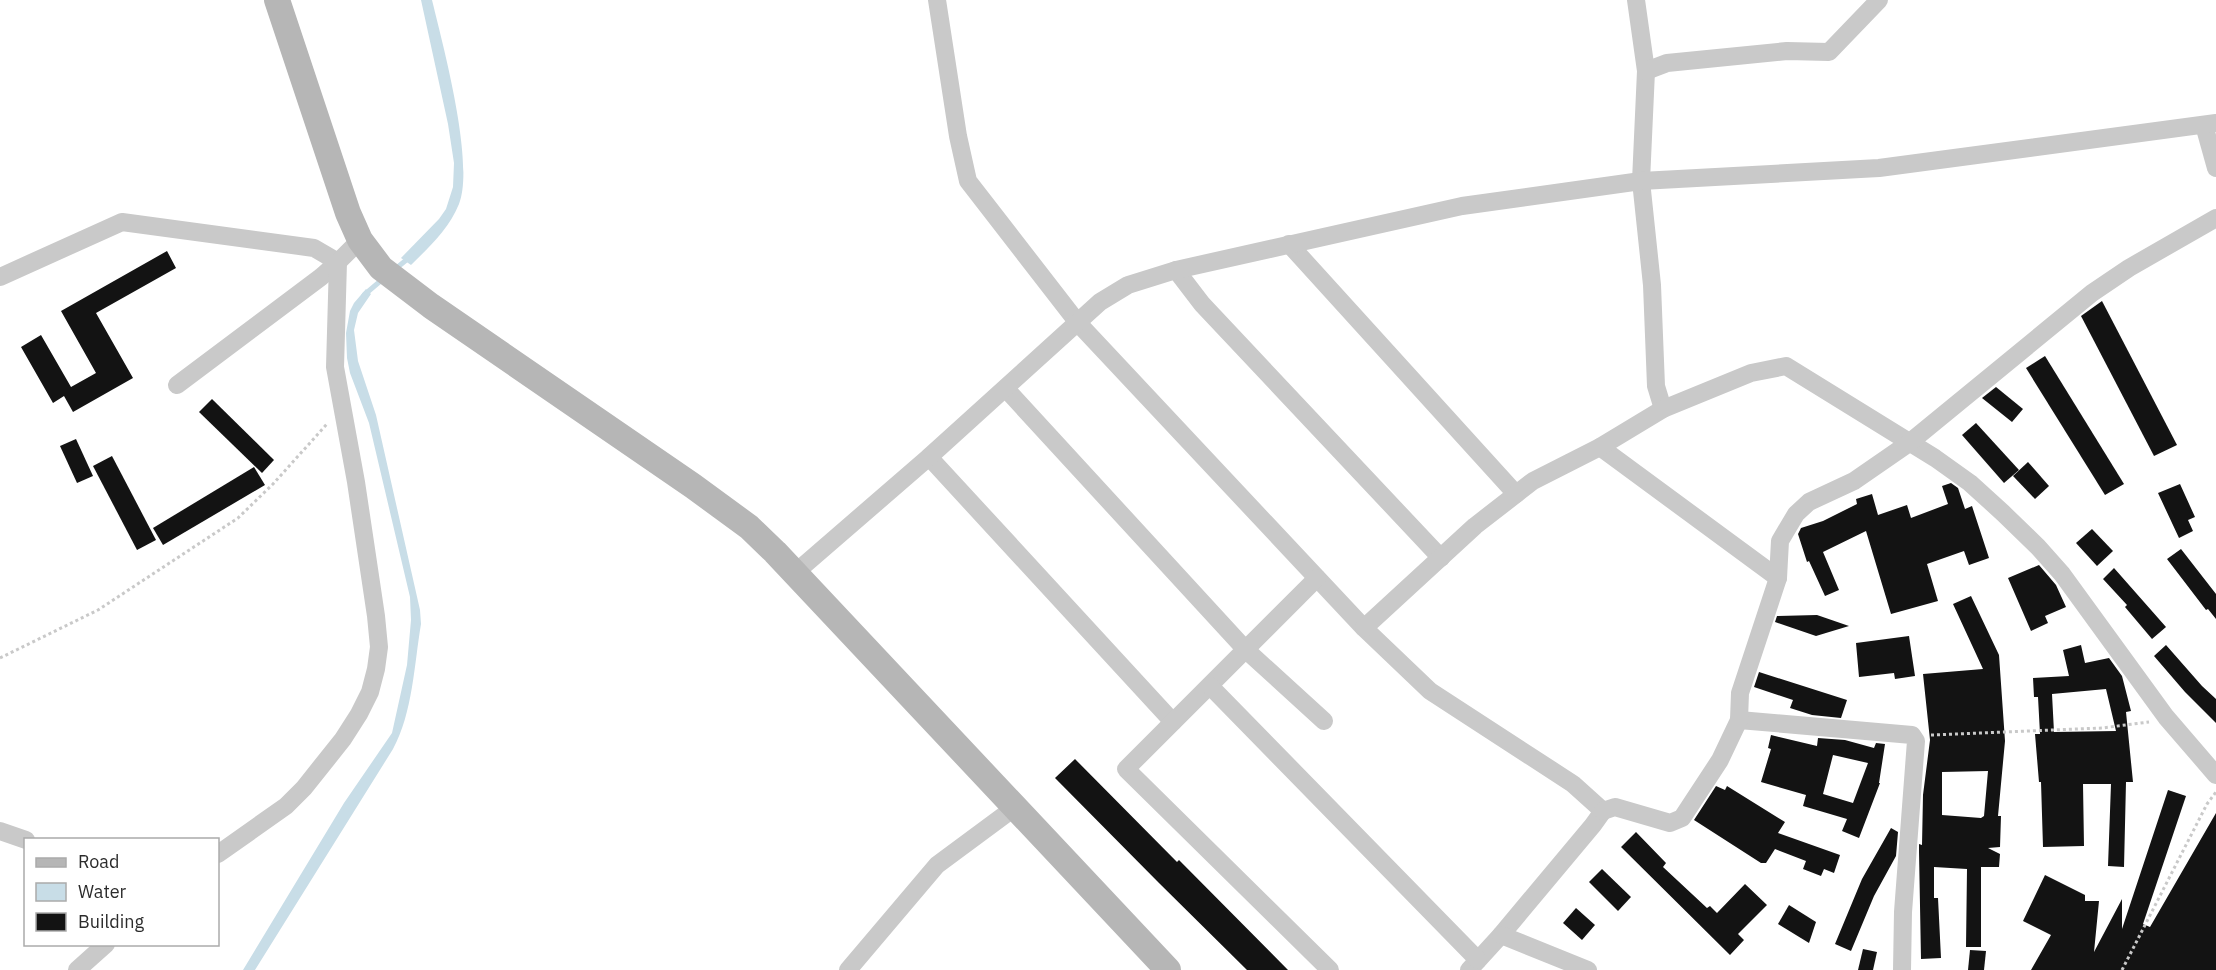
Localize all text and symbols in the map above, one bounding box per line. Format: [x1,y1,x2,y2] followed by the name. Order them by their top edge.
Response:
[24,838,219,946] legend
[78,850,119,873] text: Road
[78,880,127,903] text: Water
[78,910,145,933] text: Building

